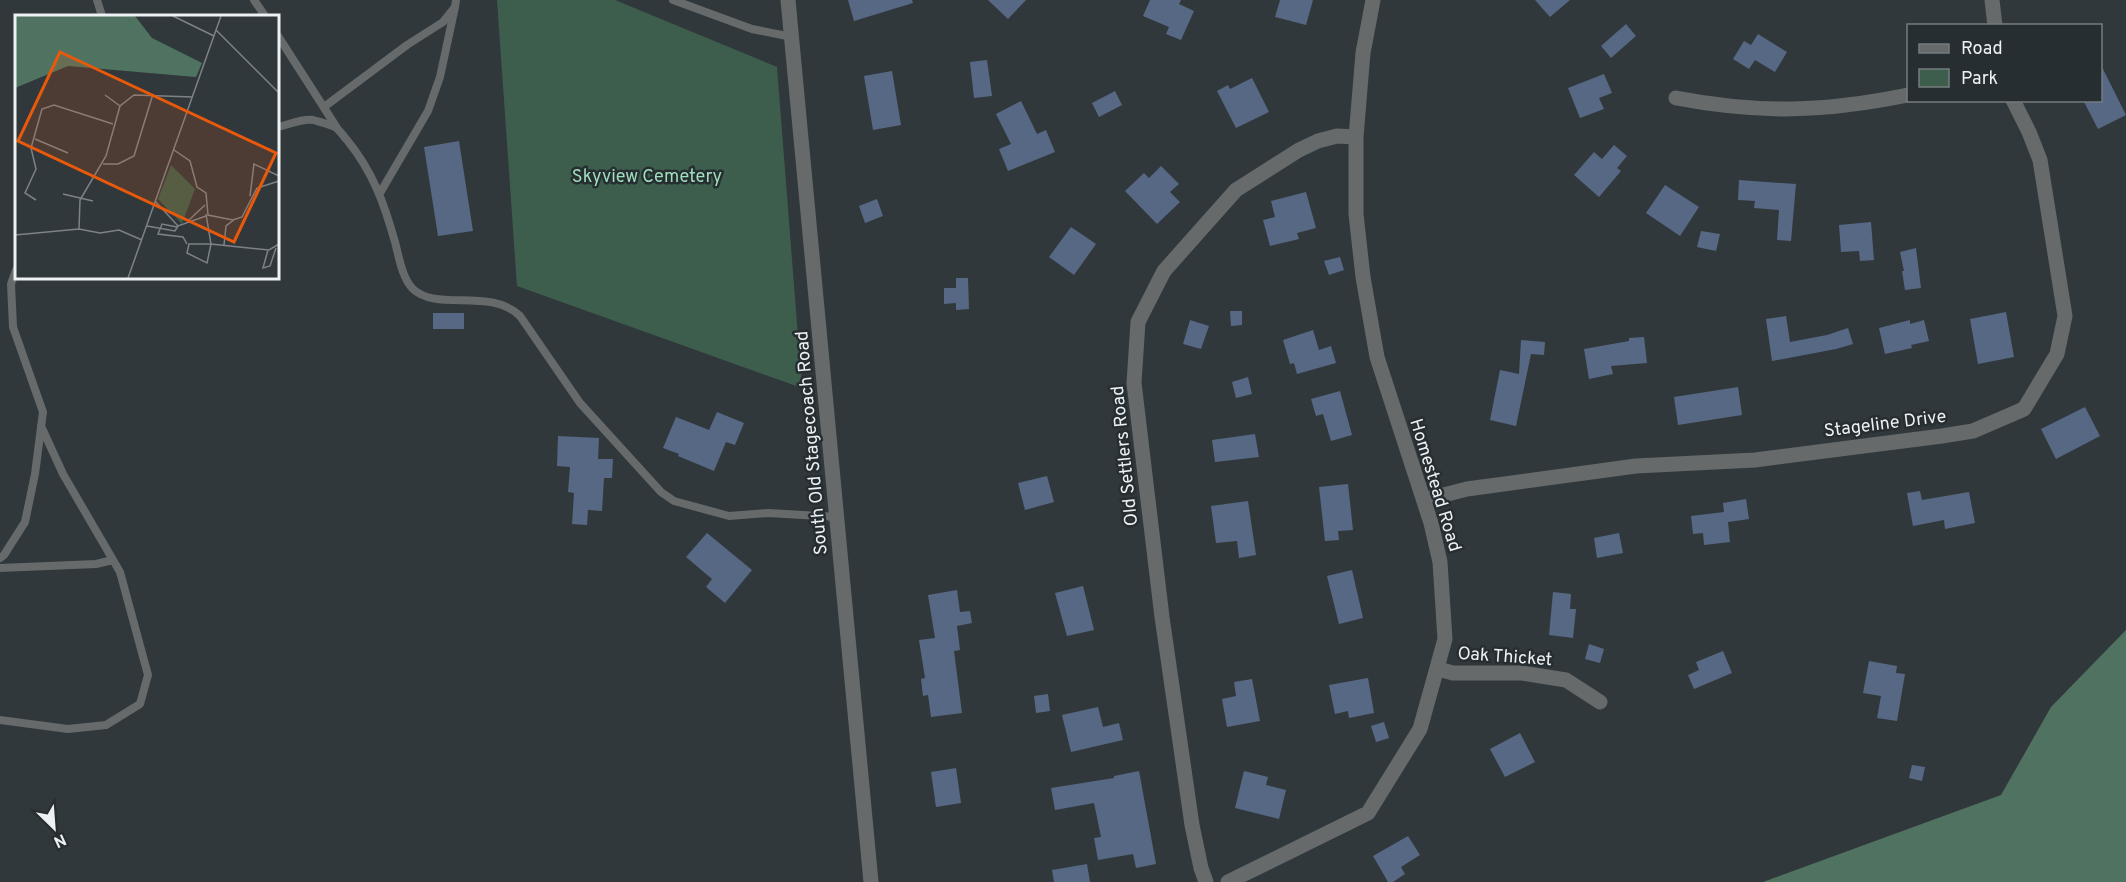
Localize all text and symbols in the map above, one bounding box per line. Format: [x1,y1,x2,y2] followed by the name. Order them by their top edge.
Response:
[15,15,279,279] inset map
[1907,24,2102,102] legend
[1961,38,2003,61] text: Road
[1961,68,1998,91] text: Park
[572,166,722,189] park label: Skyview Cemetery
[791,330,834,556] street label: South Old Stagecoach Road
[1107,385,1144,527] street label: Old Settlers Road
[1823,406,1948,443] street label: Stageline Drive
[1403,416,1466,555] street label: Homestead Road
[1457,643,1553,672] street label: Oak Thicket
[24,798,84,858] north arrow
[50,828,69,851] text: N

